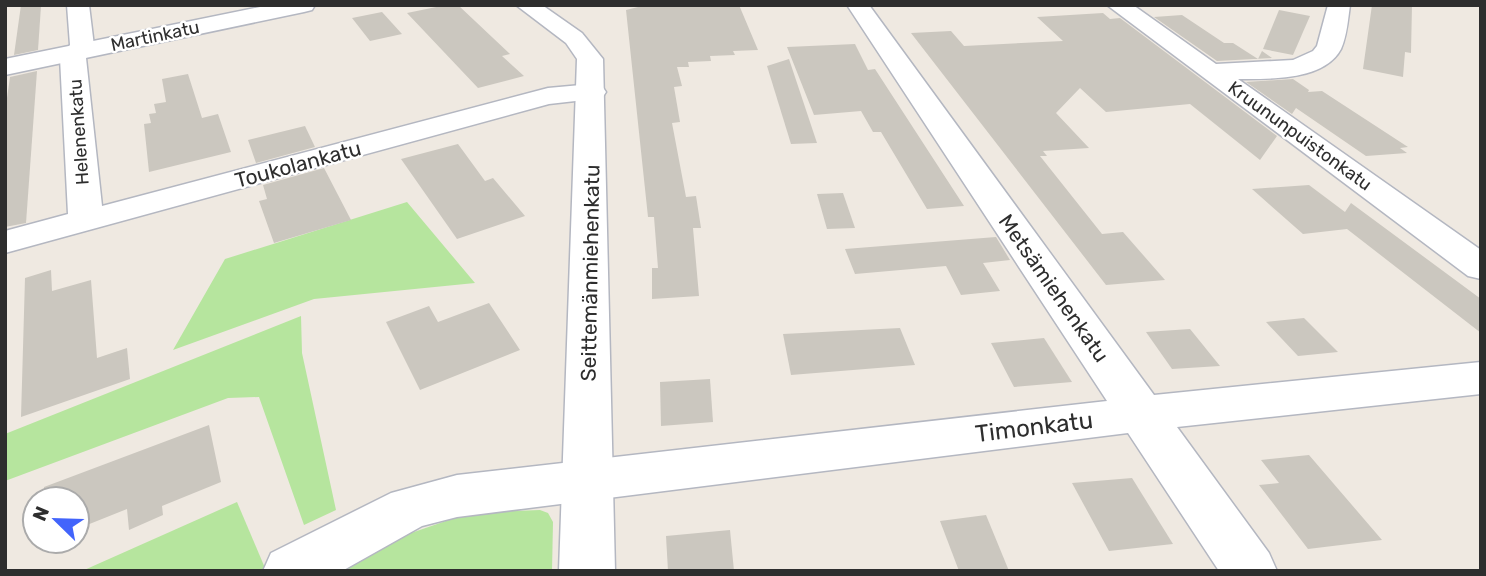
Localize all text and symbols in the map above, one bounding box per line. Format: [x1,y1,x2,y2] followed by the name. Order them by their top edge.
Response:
[109,16,201,56] street label: Martinkatu
[1224,76,1376,196] street label: Kruununpuistonkatu
[64,78,94,186] street label: Helenenkatu
[232,135,364,193] street label: Toukolankatu
[576,164,604,382] street label: Seittemänmiehenkatu
[994,209,1114,367] street label: Metsämiehenkatu
[974,406,1094,448] street label: Timonkatu
[21,485,91,555] north arrow
[28,503,54,524] text: N

